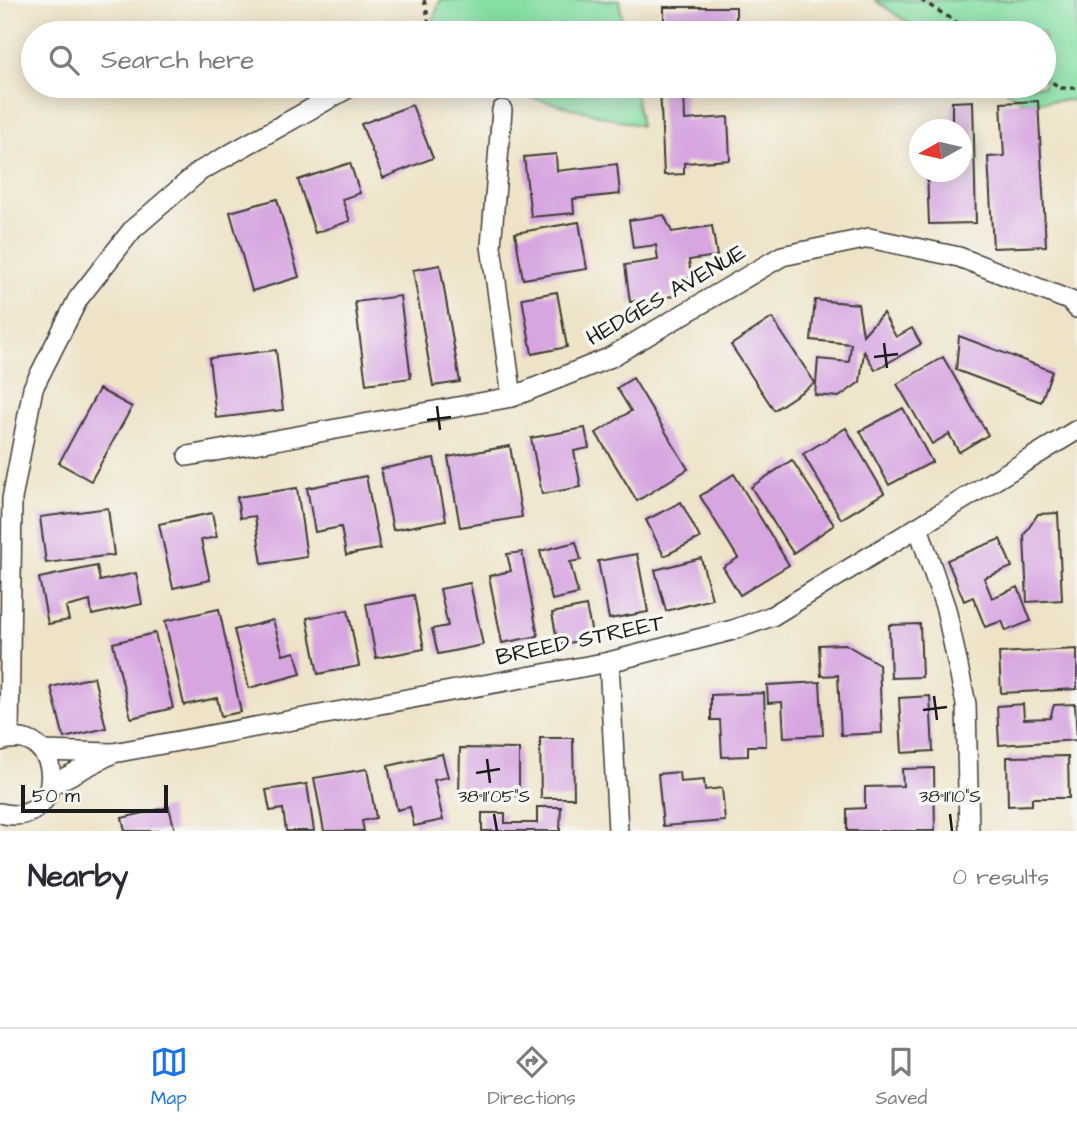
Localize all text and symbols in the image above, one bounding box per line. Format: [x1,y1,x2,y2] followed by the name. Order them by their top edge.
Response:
[21,21,1056,98] search box
[45,41,83,79] icon: search
[101,42,254,78] text: Search here
[909,119,972,182] north arrow
[580,236,752,354] street label: HEDGES AVENUE
[493,606,668,673] street label: BREED STREET
[21,782,168,814] scale bar
[32,783,80,810] text: 50 m
[458,784,530,809] text: 38°11'05"S
[919,784,981,809] text: 38°11'10"S
[28,856,128,898] text: Nearby
[952,861,1049,893] text: 0 results
[150,1043,188,1112] tab: Map
[487,1043,576,1112] tab: Directions
[875,1043,927,1112] tab: Saved

